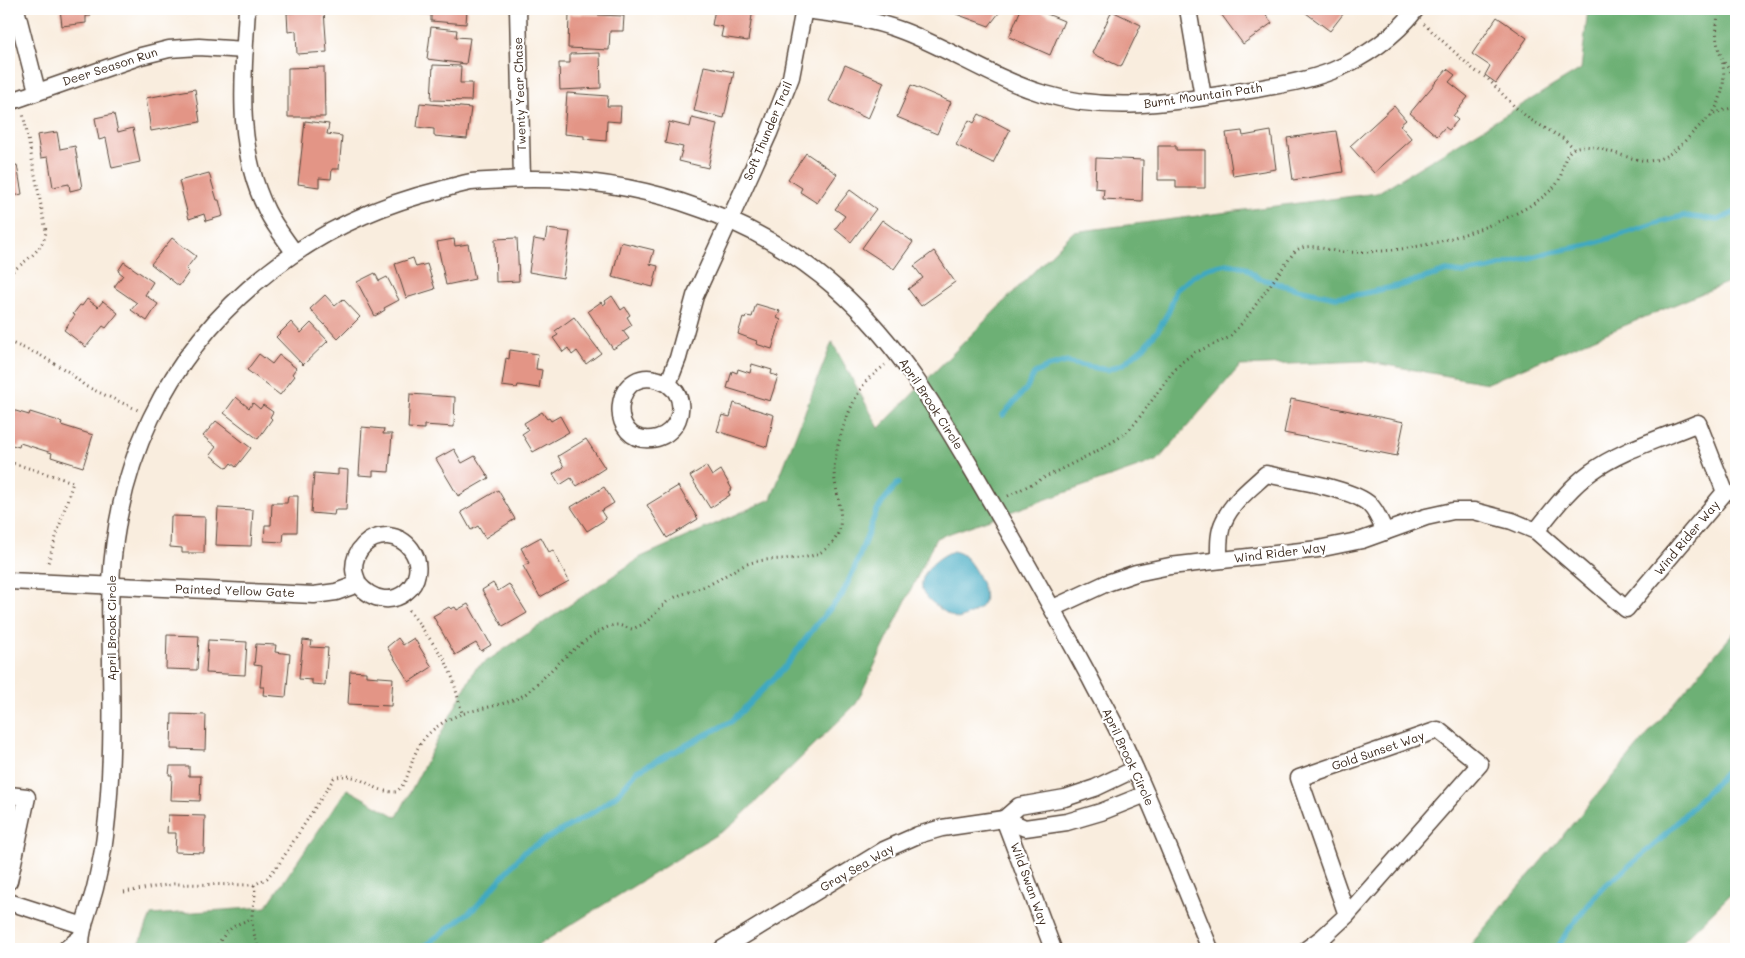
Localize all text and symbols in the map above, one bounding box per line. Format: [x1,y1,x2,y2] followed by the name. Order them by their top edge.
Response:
[509,37,529,151] street label: Twenty Year Chase
[60,43,159,89] street label: Deer Season Run
[739,79,795,183] street label: Soft Thunder Trail
[1143,79,1263,111] street label: Burnt Mountain Path
[896,355,967,452] street label: April Brook Circle
[1650,497,1722,578] street label: Wind Rider Way
[1233,538,1327,566] street label: Wind Rider Way
[103,575,119,681] street label: April Brook Circle
[175,580,295,600] street label: Painted Yellow Gate
[1099,705,1159,808] street label: April Brook Circle
[1329,727,1426,773] street label: Gold Sunset Way
[817,840,896,895] street label: Gray Sea Way
[1008,840,1052,927] street label: Wild Swan Way

